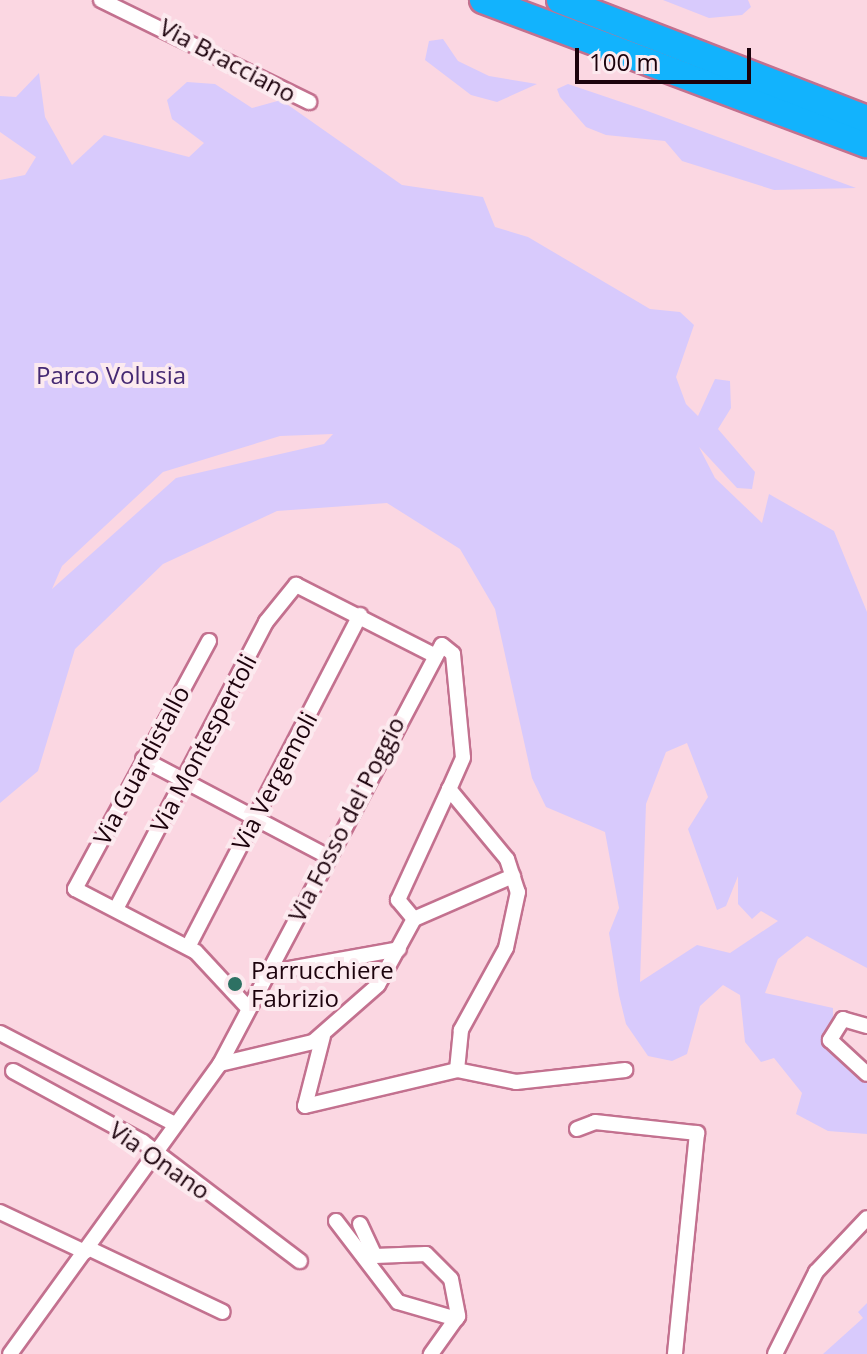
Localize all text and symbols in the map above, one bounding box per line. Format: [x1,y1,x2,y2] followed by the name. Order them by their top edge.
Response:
[155,12,301,108] street label: Via Bracciano
[579,32,755,82] scale bar
[589,45,659,78] text: 100 m
[36,361,186,389] park label: Parco Volusia
[144,649,262,837] street label: Via Montespertoli
[87,681,195,849] street label: Via Guardistallo
[225,707,323,855] street label: Via Vergemoli
[282,712,410,926] street label: Via Fosso del Poggio
[251,956,394,1012] place label: Parrucchiere Fabrizio
[226,975,244,993] marker: Parrucchiere Fabrizio
[104,1115,216,1205] street label: Via Onano

